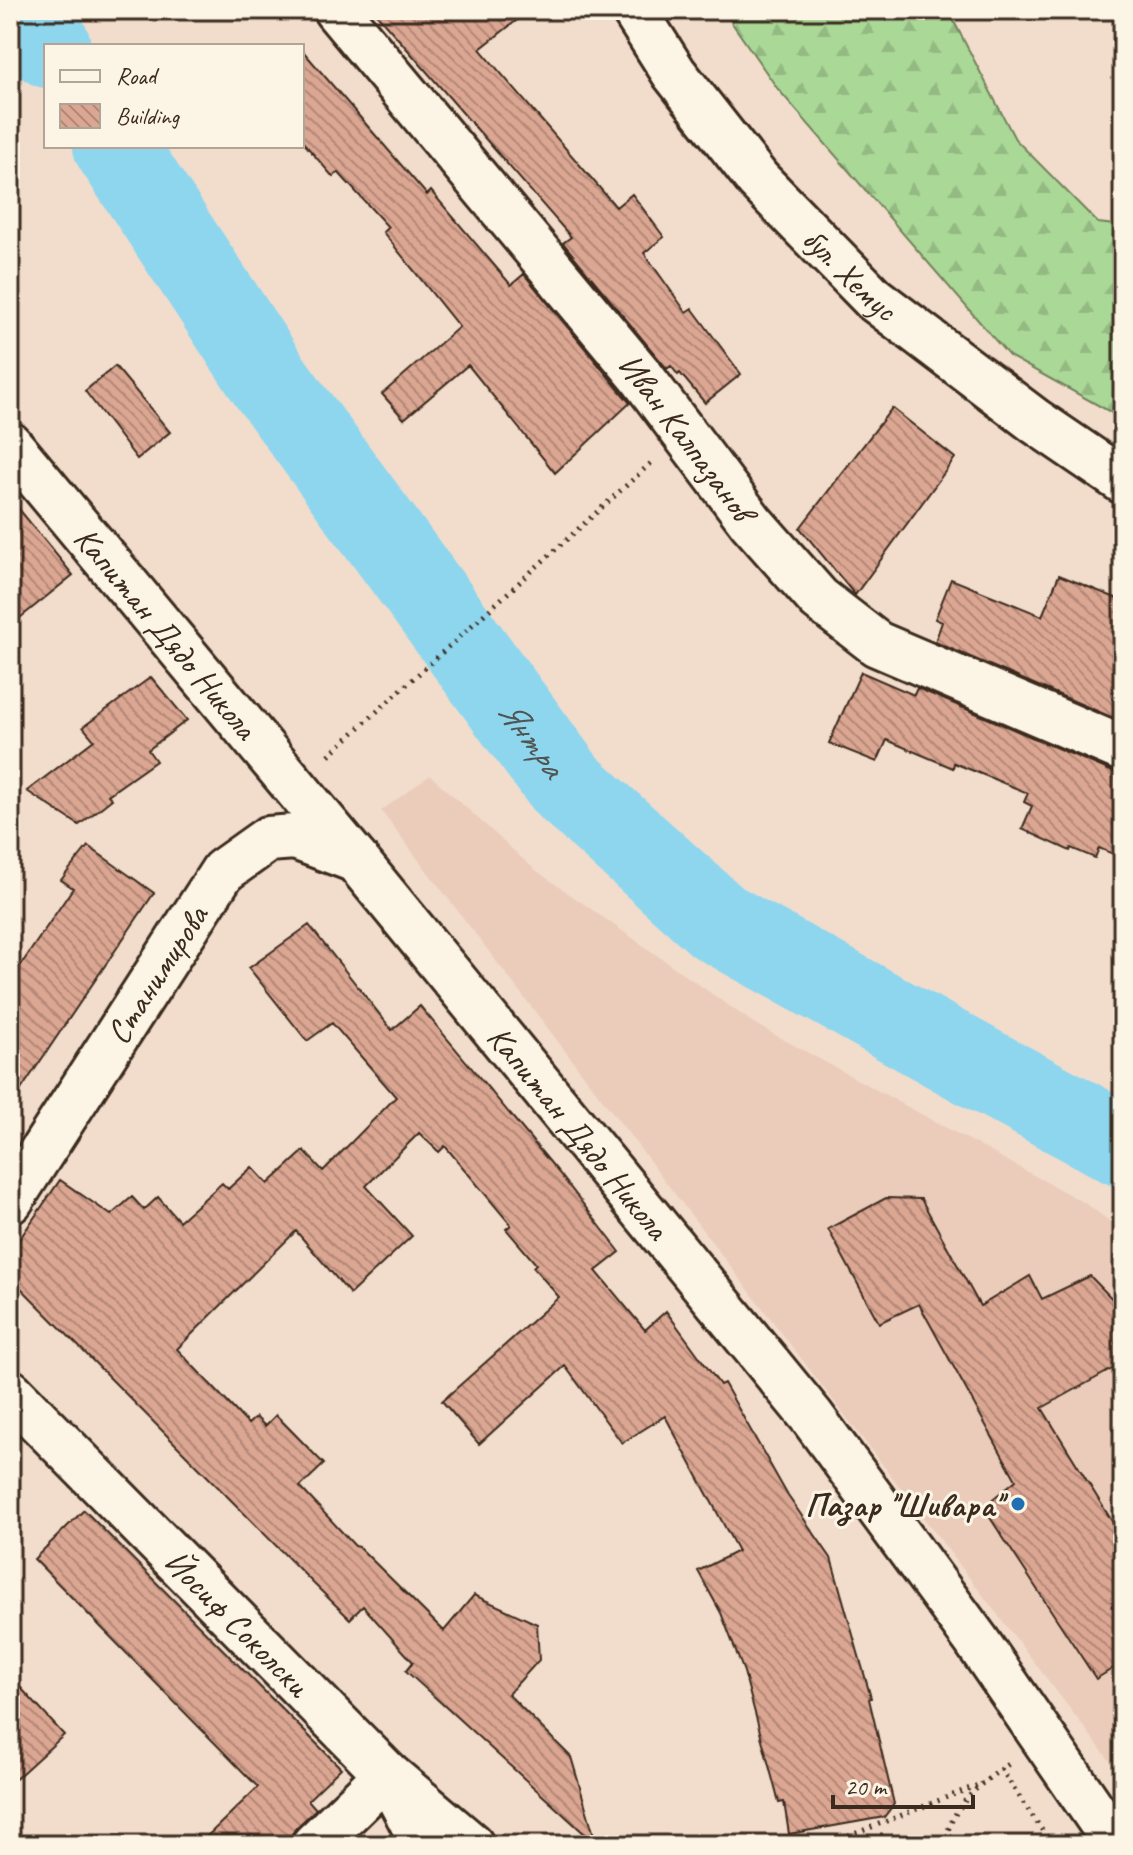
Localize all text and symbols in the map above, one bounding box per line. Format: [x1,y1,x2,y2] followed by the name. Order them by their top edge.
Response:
[44,44,304,148] legend
[116,61,160,91] text: Road
[116,101,181,131] text: Building
[794,218,907,331] street label: бул. Хемус
[609,344,768,535] street label: Иван Калпазанов
[65,517,269,749] street label: Капитан Дядо Никола
[487,690,577,789] water label: Янтра
[96,895,218,1052] street label: Станимирова
[479,1016,681,1250] street label: Капитан Дядо Никола
[805,1483,1009,1527] place label: Пазар ''Шивара''
[1009,1495,1027,1513] marker: Пазар ''Шивара''
[156,1540,321,1707] street label: Йосиф Соколски
[833,1759,973,1809] scale bar
[845,1772,888,1802] text: 20 m

